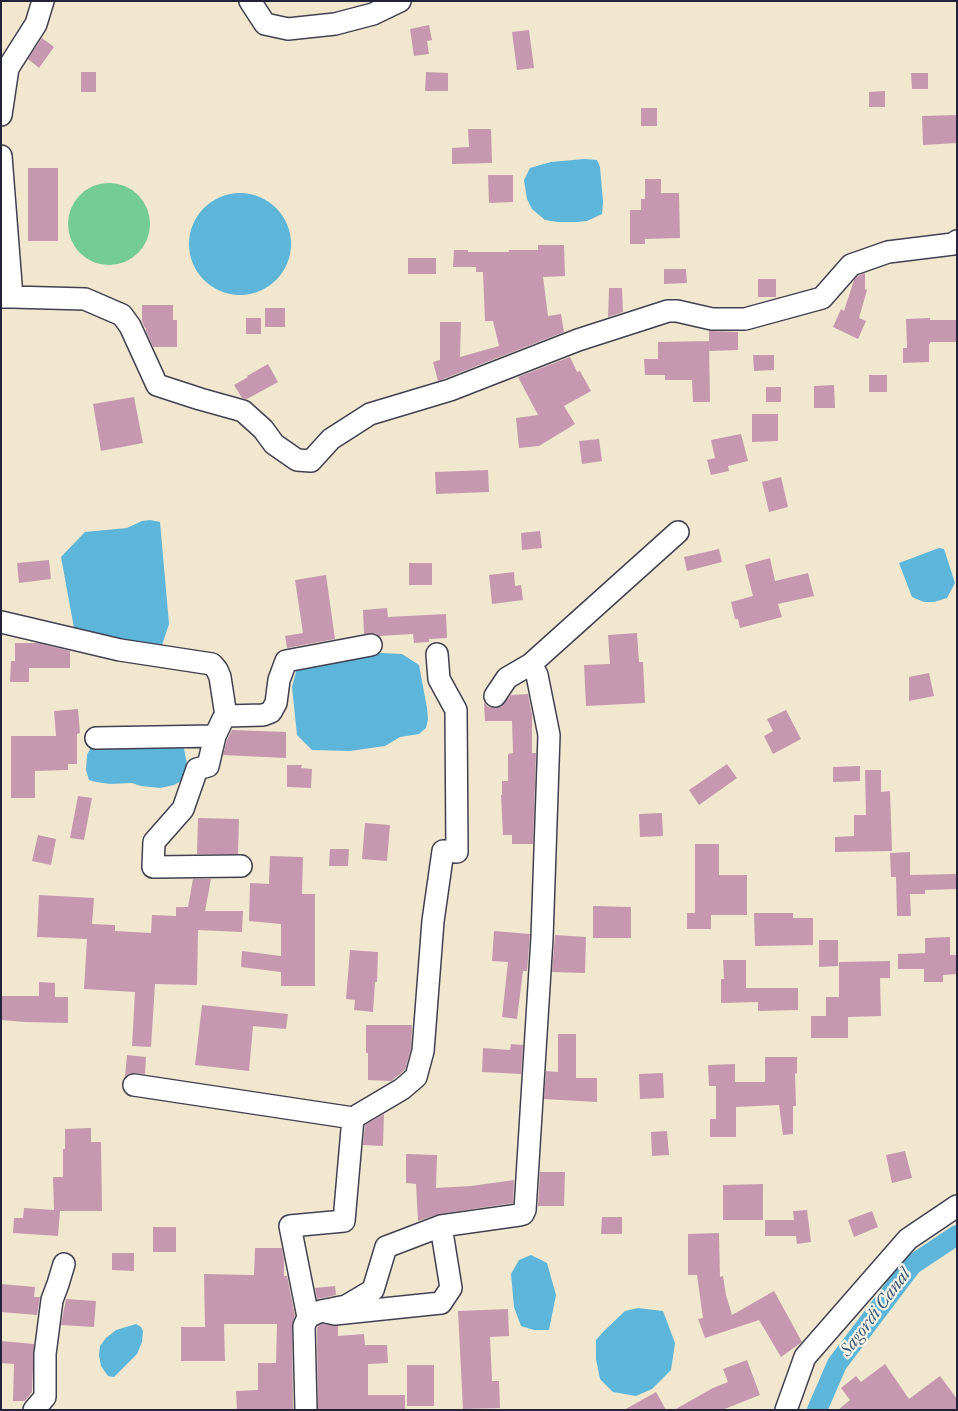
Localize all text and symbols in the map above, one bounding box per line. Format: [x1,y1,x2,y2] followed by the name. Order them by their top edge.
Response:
[836,1265,916,1361] water label: Sagordi Canal

